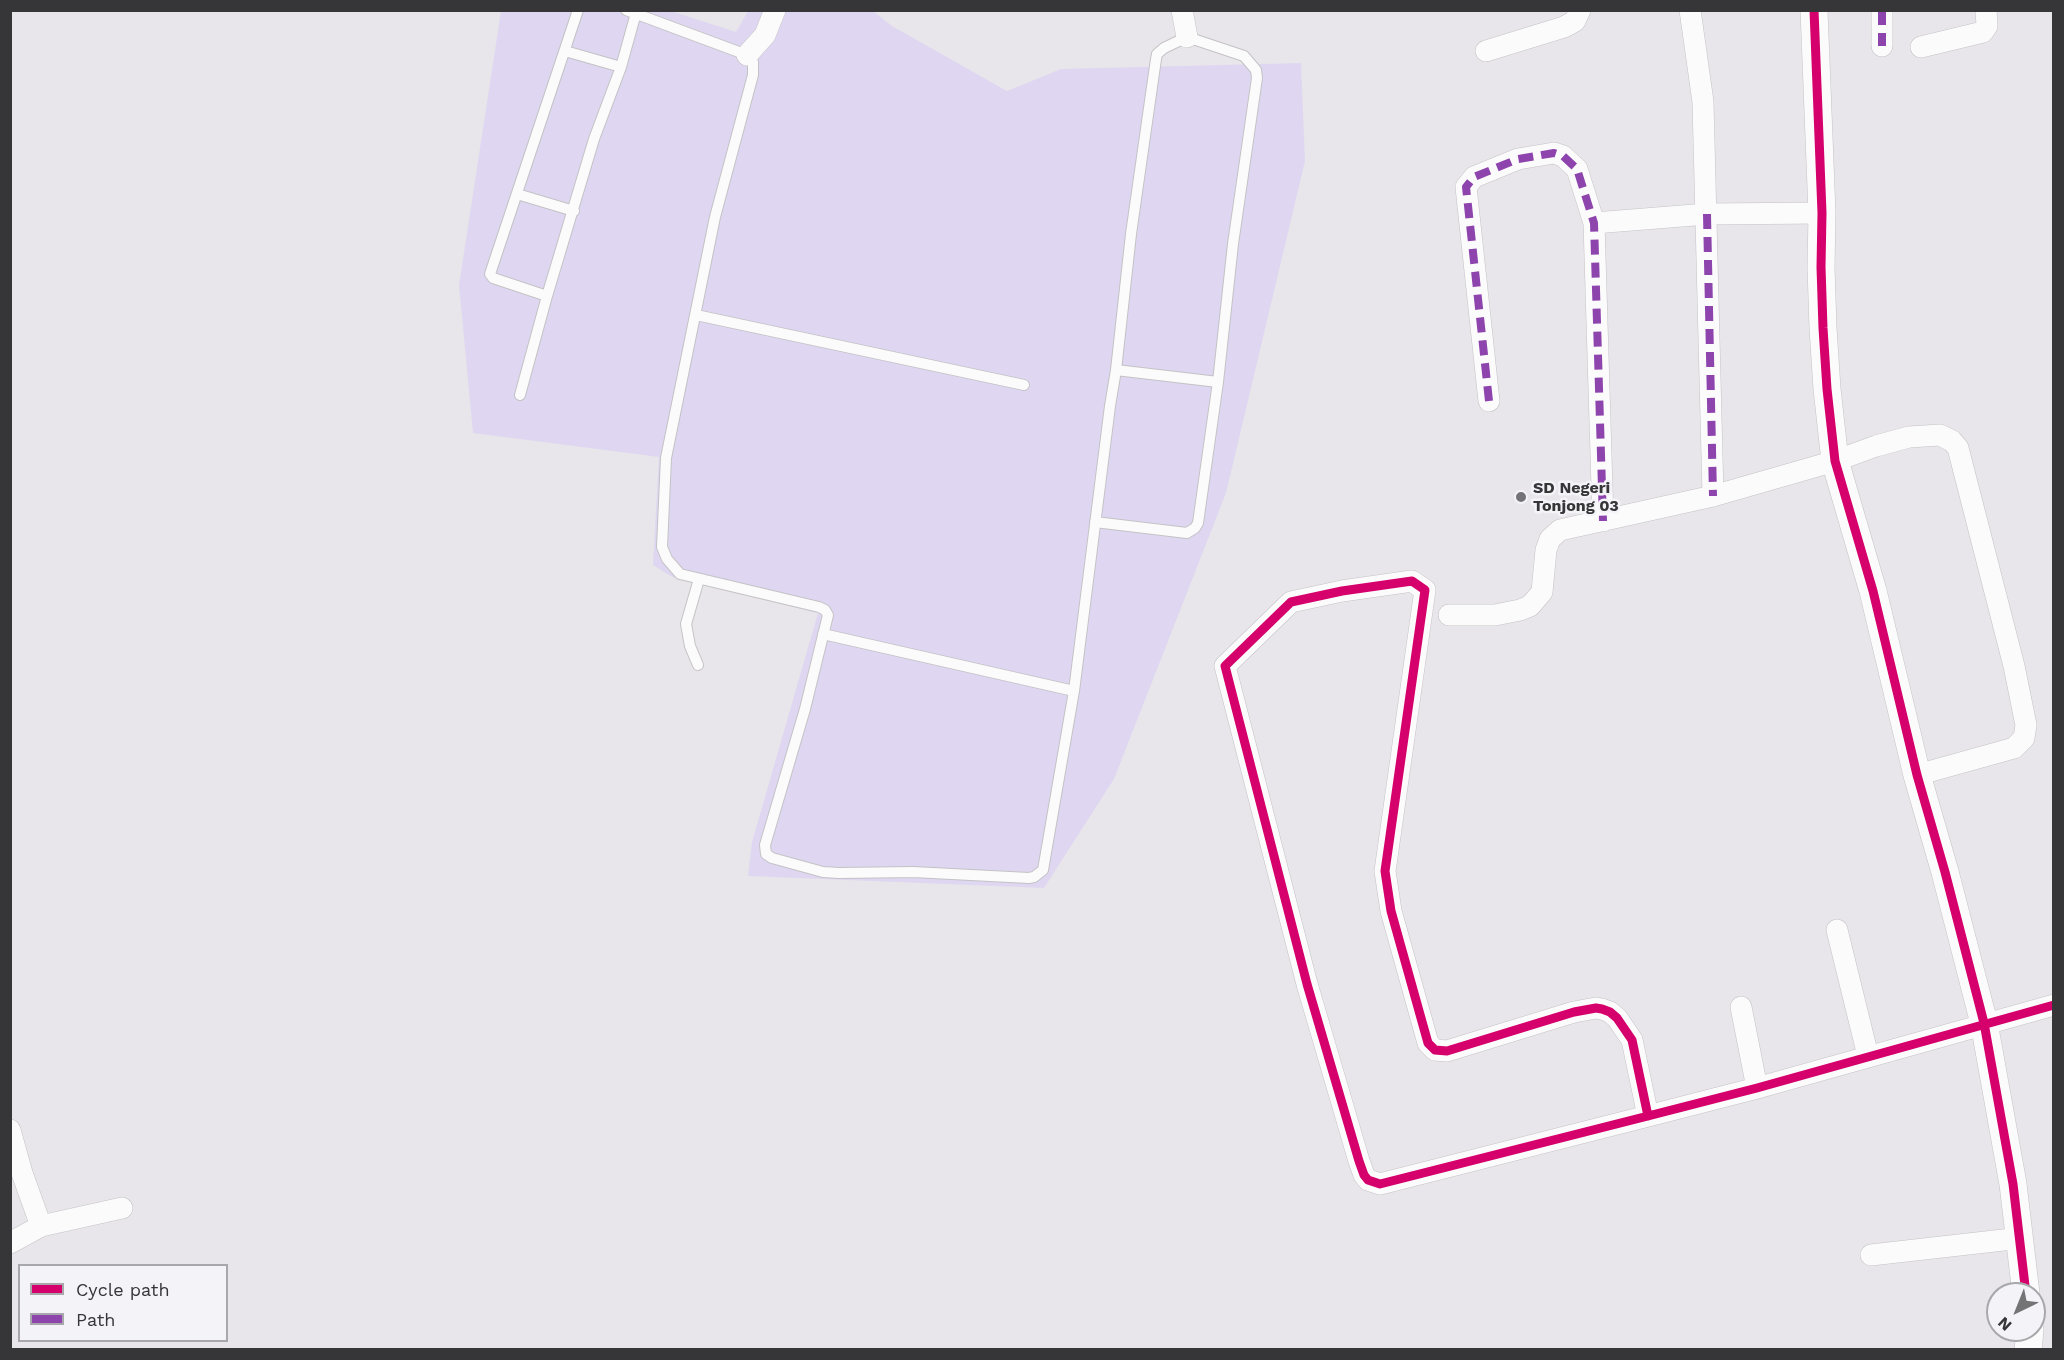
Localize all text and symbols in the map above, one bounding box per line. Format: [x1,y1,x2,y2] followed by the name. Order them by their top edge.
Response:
[1533,478,1619,516] place label: SD Negeri Tonjong 03
[1514,490,1528,504] marker: SD Negeri Tonjong 03
[18,1264,228,1342] legend
[76,1279,170,1300] text: Cycle path
[1986,1282,2046,1342] north arrow
[76,1309,116,1330] text: Path
[1994,1313,2016,1335] text: N

